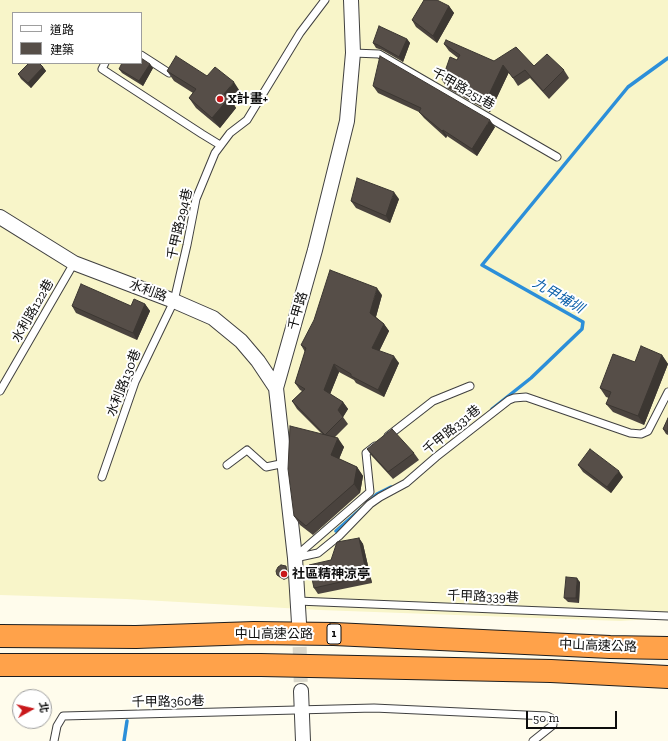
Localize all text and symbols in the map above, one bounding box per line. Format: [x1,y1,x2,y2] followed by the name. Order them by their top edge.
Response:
[12,12,142,64] legend
[50,23,74,37] text: 道路
[50,43,74,57] text: 建築
[429,65,497,113] street label: 千甲路251巷
[228,91,268,107] place label: X計畫+
[215,94,225,104] marker: X計畫+
[164,187,196,261] street label: 千甲路294巷
[530,275,586,317] water label: 九甲埔圳
[9,277,57,345] street label: 水利路122巷
[127,277,169,305] street label: 水利路
[285,290,311,332] street label: 千甲路
[103,347,145,419] street label: 水利路130巷
[420,402,484,458] street label: 千甲路331巷
[292,566,370,582] place label: 社區精神涼亭
[279,569,289,579] marker: 社區精神涼亭
[447,588,519,606] street label: 千甲路339巷
[327,624,341,644] road number: 1
[235,626,313,642] street label: 中山高速公路
[559,637,637,655] street label: 中山高速公路
[12,689,52,729] north arrow
[131,694,205,710] street label: 千甲路360巷
[36,701,51,714] text: 北
[528,703,619,729] scale bar
[533,711,559,725] text: 50 m

